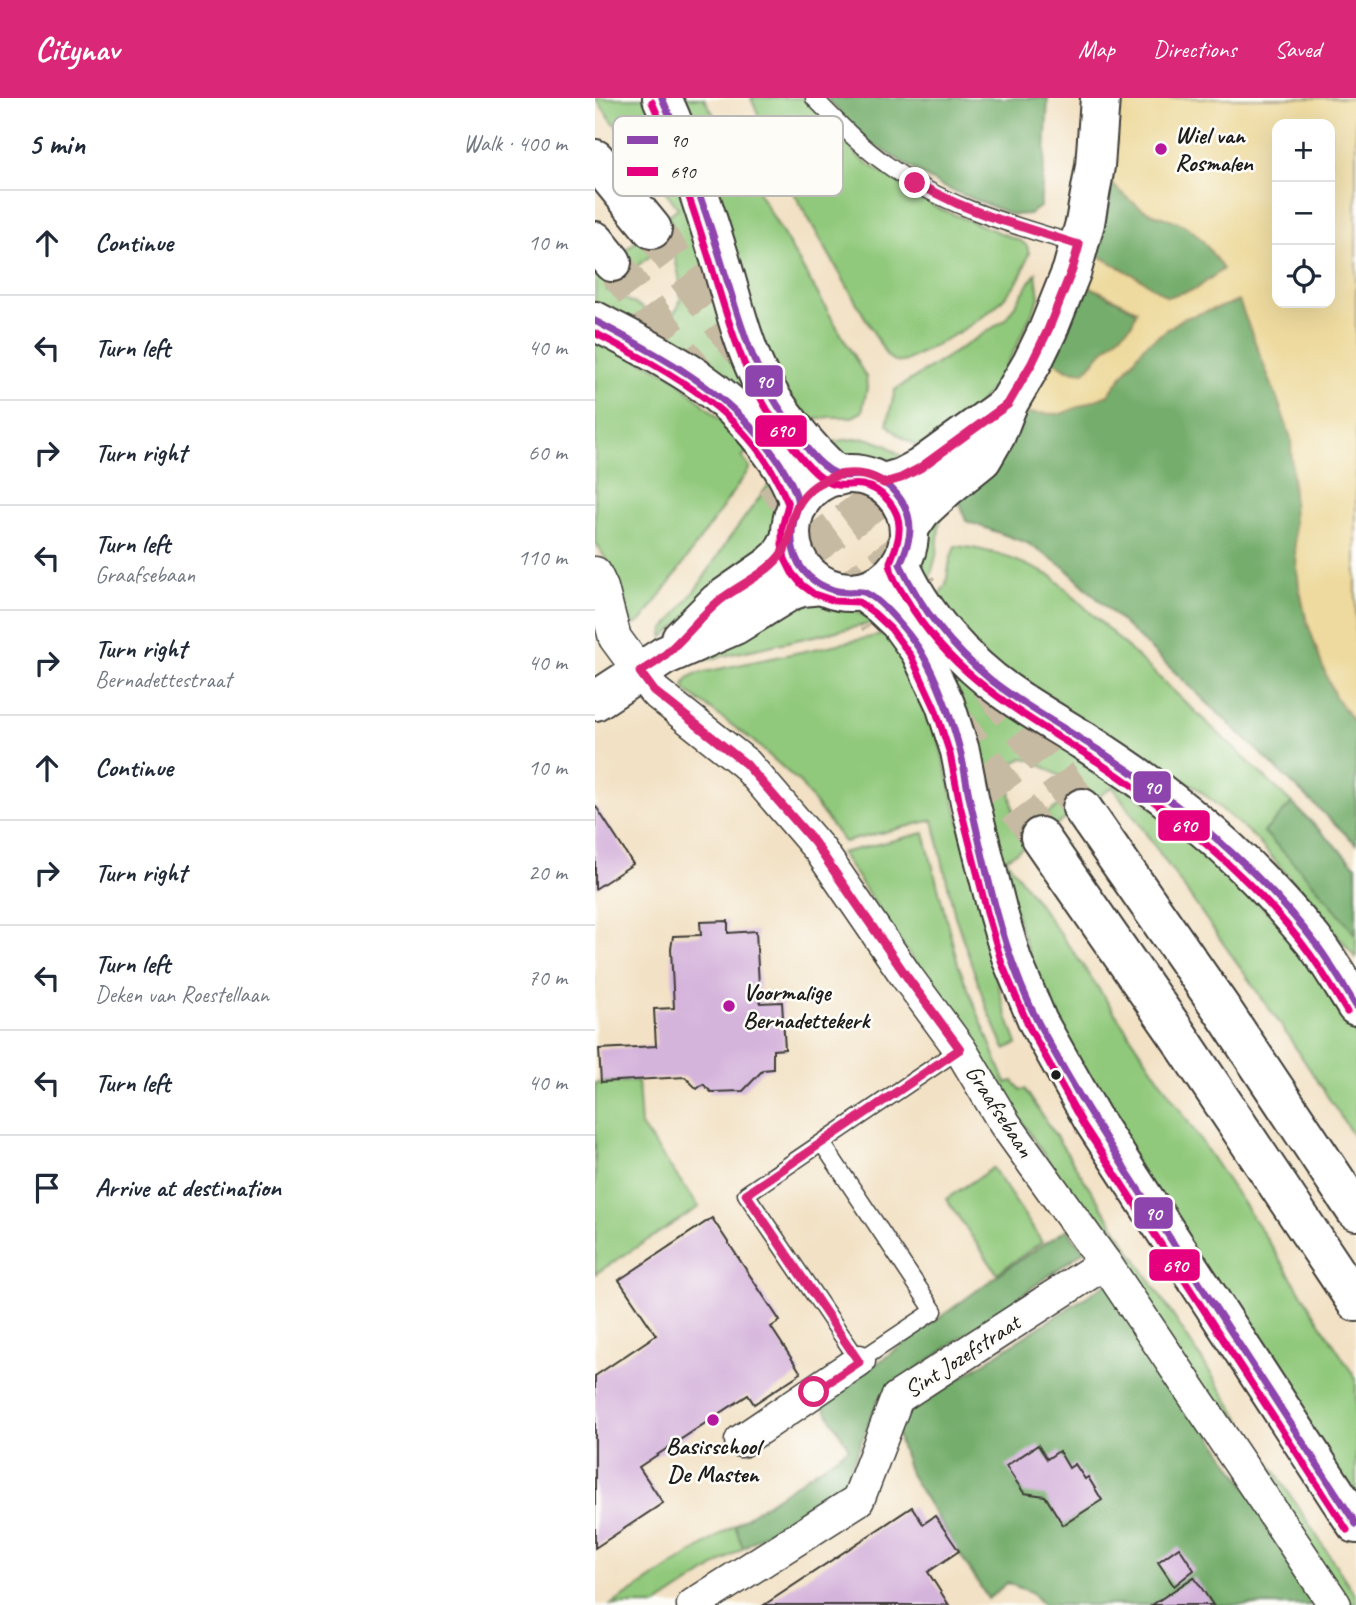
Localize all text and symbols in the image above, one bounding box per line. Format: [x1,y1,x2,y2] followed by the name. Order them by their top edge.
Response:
[35,28,119,70] text: Citynav
[1078,34,1115,64] text: Map
[1153,34,1236,64] text: Directions
[1274,34,1321,64] text: Saved
[613,116,843,196] legend
[1272,119,1335,308] map controls
[1272,119,1335,182] button: +
[1175,120,1254,178] place label: Wiel van Rosmalen
[28,125,85,163] text: 5 min
[463,129,567,158] text: Walk · 400 m
[670,129,689,153] text: 90
[1153,141,1169,157] marker: Wiel van Rosmalen
[670,160,697,184] text: 690
[899,167,930,198] route end
[1272,182,1335,245] button: −
[28,224,66,262] icon: ahead
[95,226,173,259] text: Continue
[528,228,567,257] text: 10 m
[1272,245,1335,308] button: locate
[28,329,66,367] icon: left
[95,331,170,364] text: Turn left
[528,333,567,362] text: 40 m
[744,364,784,398] line badge: 90
[756,370,775,394] text: 90
[754,414,808,448] line badge: 690
[768,419,796,443] text: 690
[28,434,66,472] icon: right
[95,436,186,469] text: Turn right
[528,438,567,467] text: 60 m
[95,527,170,560] text: Turn left
[28,539,66,577] icon: left
[518,543,567,572] text: 110 m
[95,560,195,589] text: Graafsebaan
[95,632,186,665] text: Turn right
[28,644,66,682] icon: right
[528,648,567,677] text: 40 m
[95,665,232,694] text: Bernadettestraat
[28,749,66,787] icon: ahead
[95,751,173,784] text: Continue
[528,753,567,782] text: 10 m
[1132,770,1172,804] line badge: 90
[1144,776,1163,800] text: 90
[1157,809,1211,842] line badge: 690
[1171,814,1199,838] text: 690
[28,854,66,892] icon: right
[95,856,186,889] text: Turn right
[528,858,567,887] text: 20 m
[95,947,170,980] text: Turn left
[28,959,66,997] icon: left
[528,963,567,992] text: 70 m
[743,977,871,1035] place label: Voormalige Bernadettekerk
[95,980,269,1009] text: Deken van Roestellaan
[721,998,737,1014] marker: Voormalige Bernadettekerk
[959,1059,1041,1163] street label: Graafsebaan
[28,1064,66,1102] icon: left
[95,1066,170,1099] text: Turn left
[528,1068,567,1097] text: 40 m
[1049,1068,1063,1082] unlabelled marker
[28,1169,66,1207] icon: arrive
[95,1171,281,1204] text: Arrive at destination
[1133,1196,1174,1230] line badge: 90
[1145,1202,1164,1226] text: 90
[1148,1248,1201,1282] line badge: 690
[1162,1254,1190,1278] text: 690
[898,1306,1027,1405] street label: Sint Jozefstraat
[798,1376,829,1407] route start
[705,1412,721,1428] marker: Basisschool De Masten
[666,1431,765,1489] place label: Basisschool De Masten

